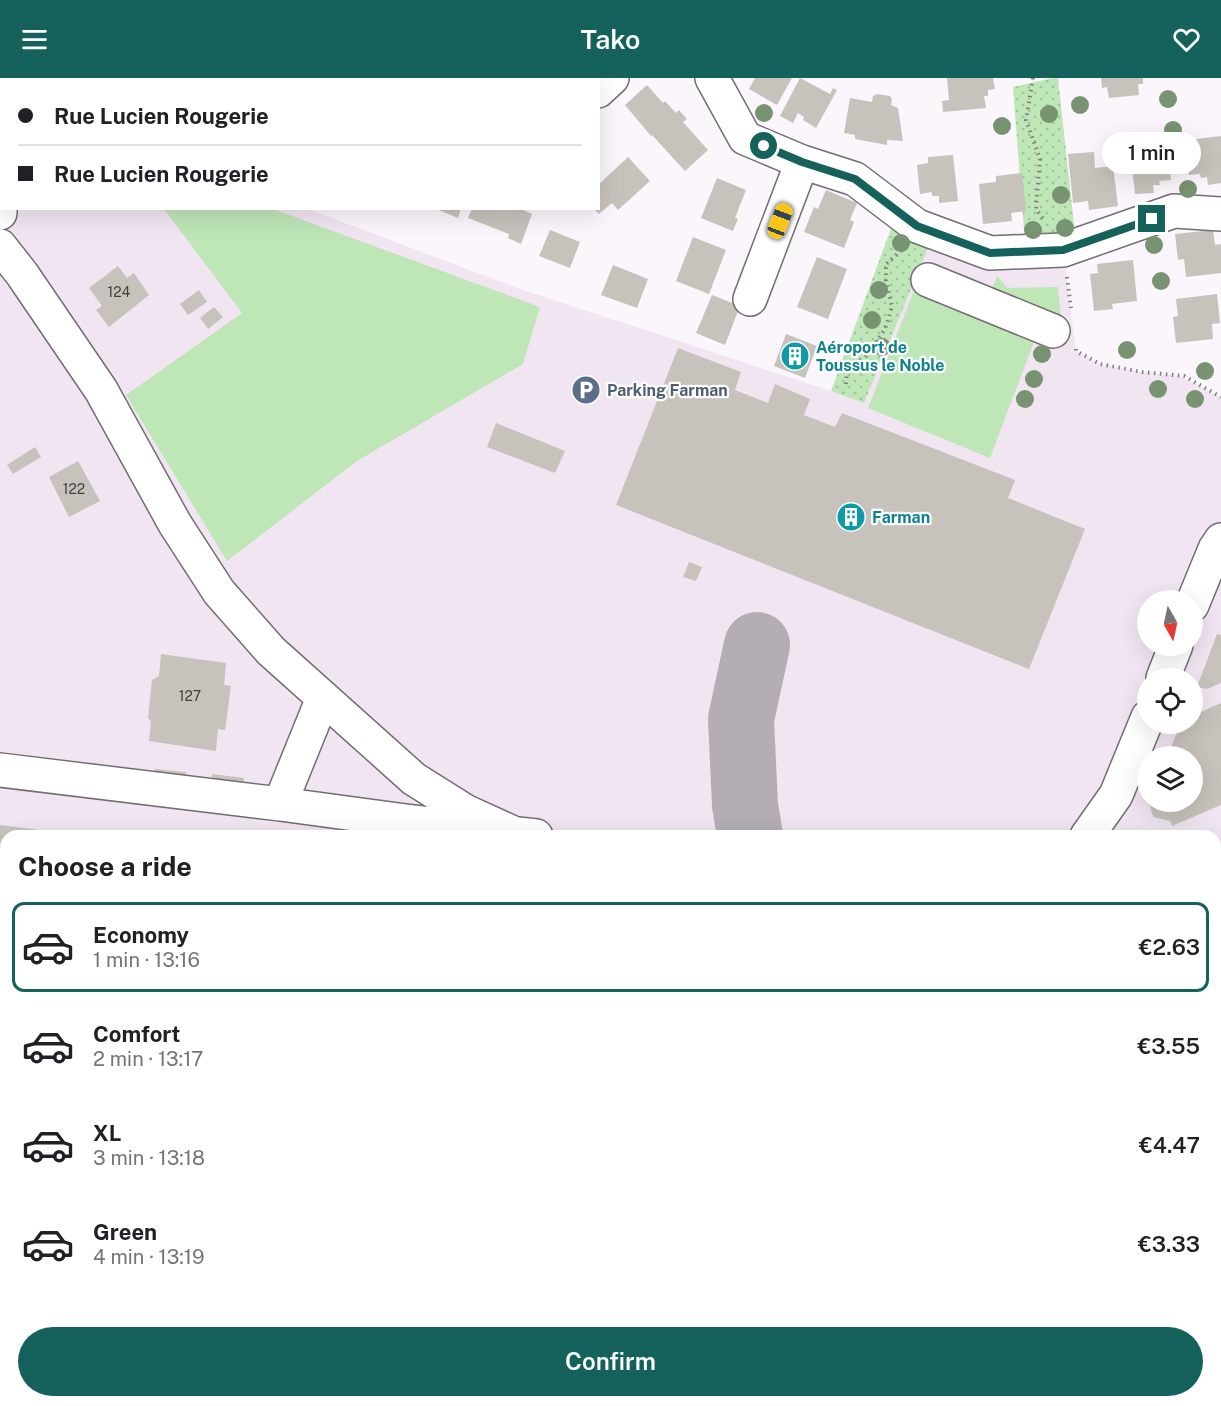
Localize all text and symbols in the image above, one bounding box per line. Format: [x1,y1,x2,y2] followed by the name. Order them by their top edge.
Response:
[18,23,51,56] icon: menu
[580,23,641,55] text: Tako
[1170,23,1203,56] icon: heart
[54,103,269,129] text: Rue Lucien Rougerie
[750,132,777,159] route start
[1102,132,1202,174] callout: 1 min
[1128,141,1175,165] text: 1 min
[54,161,269,187] text: Rue Lucien Rougerie
[765,201,795,241] car
[1138,205,1165,232] route end
[108,284,131,300] house number: 124
[816,338,944,375] place label: Aéroport de Toussus le Noble
[779,340,811,372] building icon: Aéroport de Toussus le Noble
[570,374,602,406] parking icon: Parking Farman
[607,381,728,400] place label: Parking Farman
[63,481,85,497] house number: 122
[835,501,867,533] building icon: Farman
[872,508,930,527] place label: Farman
[1137,590,1203,656] north arrow
[1137,590,1203,812] map controls
[1137,668,1203,734] button: locate
[179,688,201,704] house number: 127
[1137,746,1203,812] button: layers
[18,850,192,882] text: Choose a ride
[21,920,75,974] icon: car
[93,922,189,948] text: Economy
[1139,934,1200,960] text: €2.63
[93,948,200,972] text: 1 min · 13:16
[21,1019,75,1073] icon: car
[93,1021,180,1047] text: Comfort
[1137,1033,1200,1059] text: €3.55
[93,1047,203,1071] text: 2 min · 13:17
[21,1118,75,1172] icon: car
[93,1120,121,1146] text: XL
[1139,1132,1200,1158] text: €4.47
[93,1146,205,1170] text: 3 min · 13:18
[21,1217,75,1271] icon: car
[93,1219,157,1245] text: Green
[1138,1231,1200,1257] text: €3.33
[93,1245,204,1269] text: 4 min · 13:19
[18,1327,1203,1396] button: Confirm

